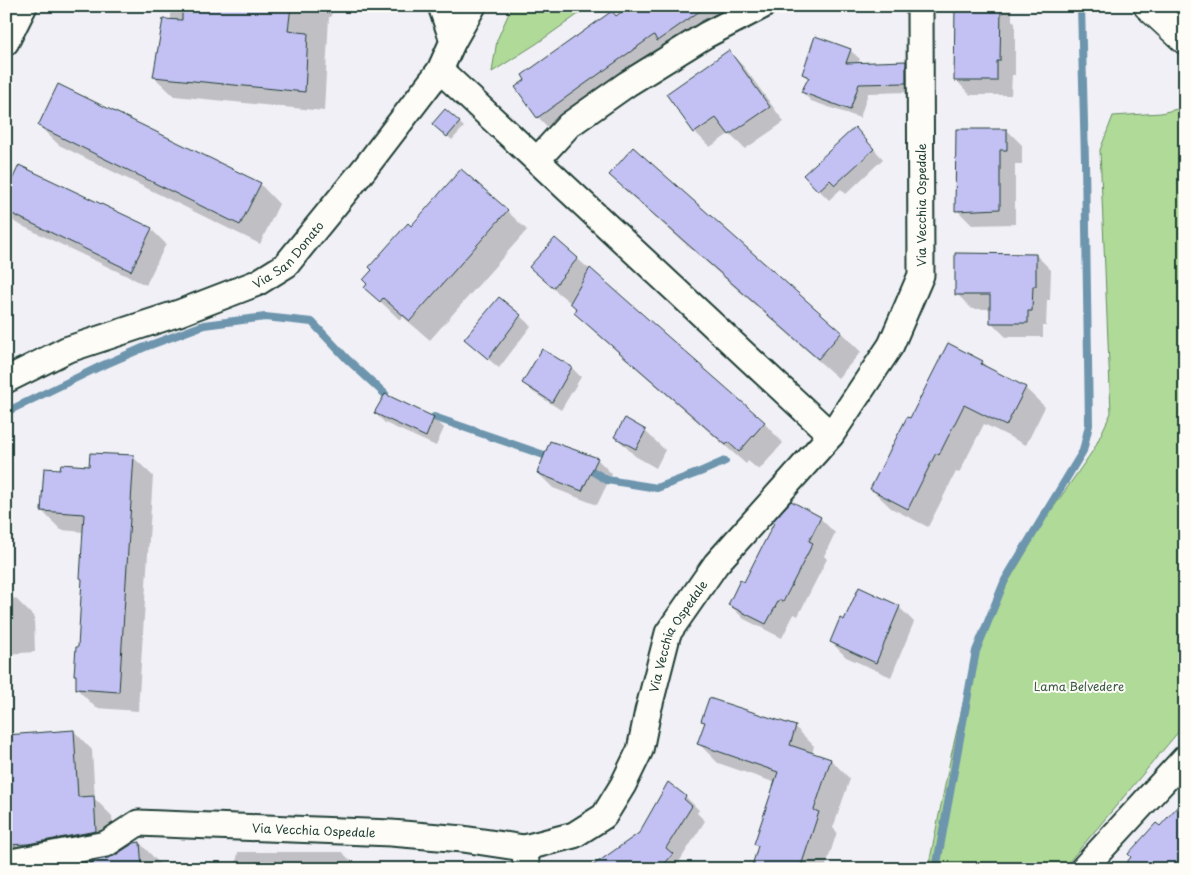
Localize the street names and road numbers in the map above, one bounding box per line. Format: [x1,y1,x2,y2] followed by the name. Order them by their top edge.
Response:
[912,143,930,267] street label: Via Vecchia Ospedale
[249,217,328,293] street label: Via San Donato
[644,576,711,694] street label: Via Vecchia Ospedale
[252,819,376,841] street label: Via Vecchia Ospedale

